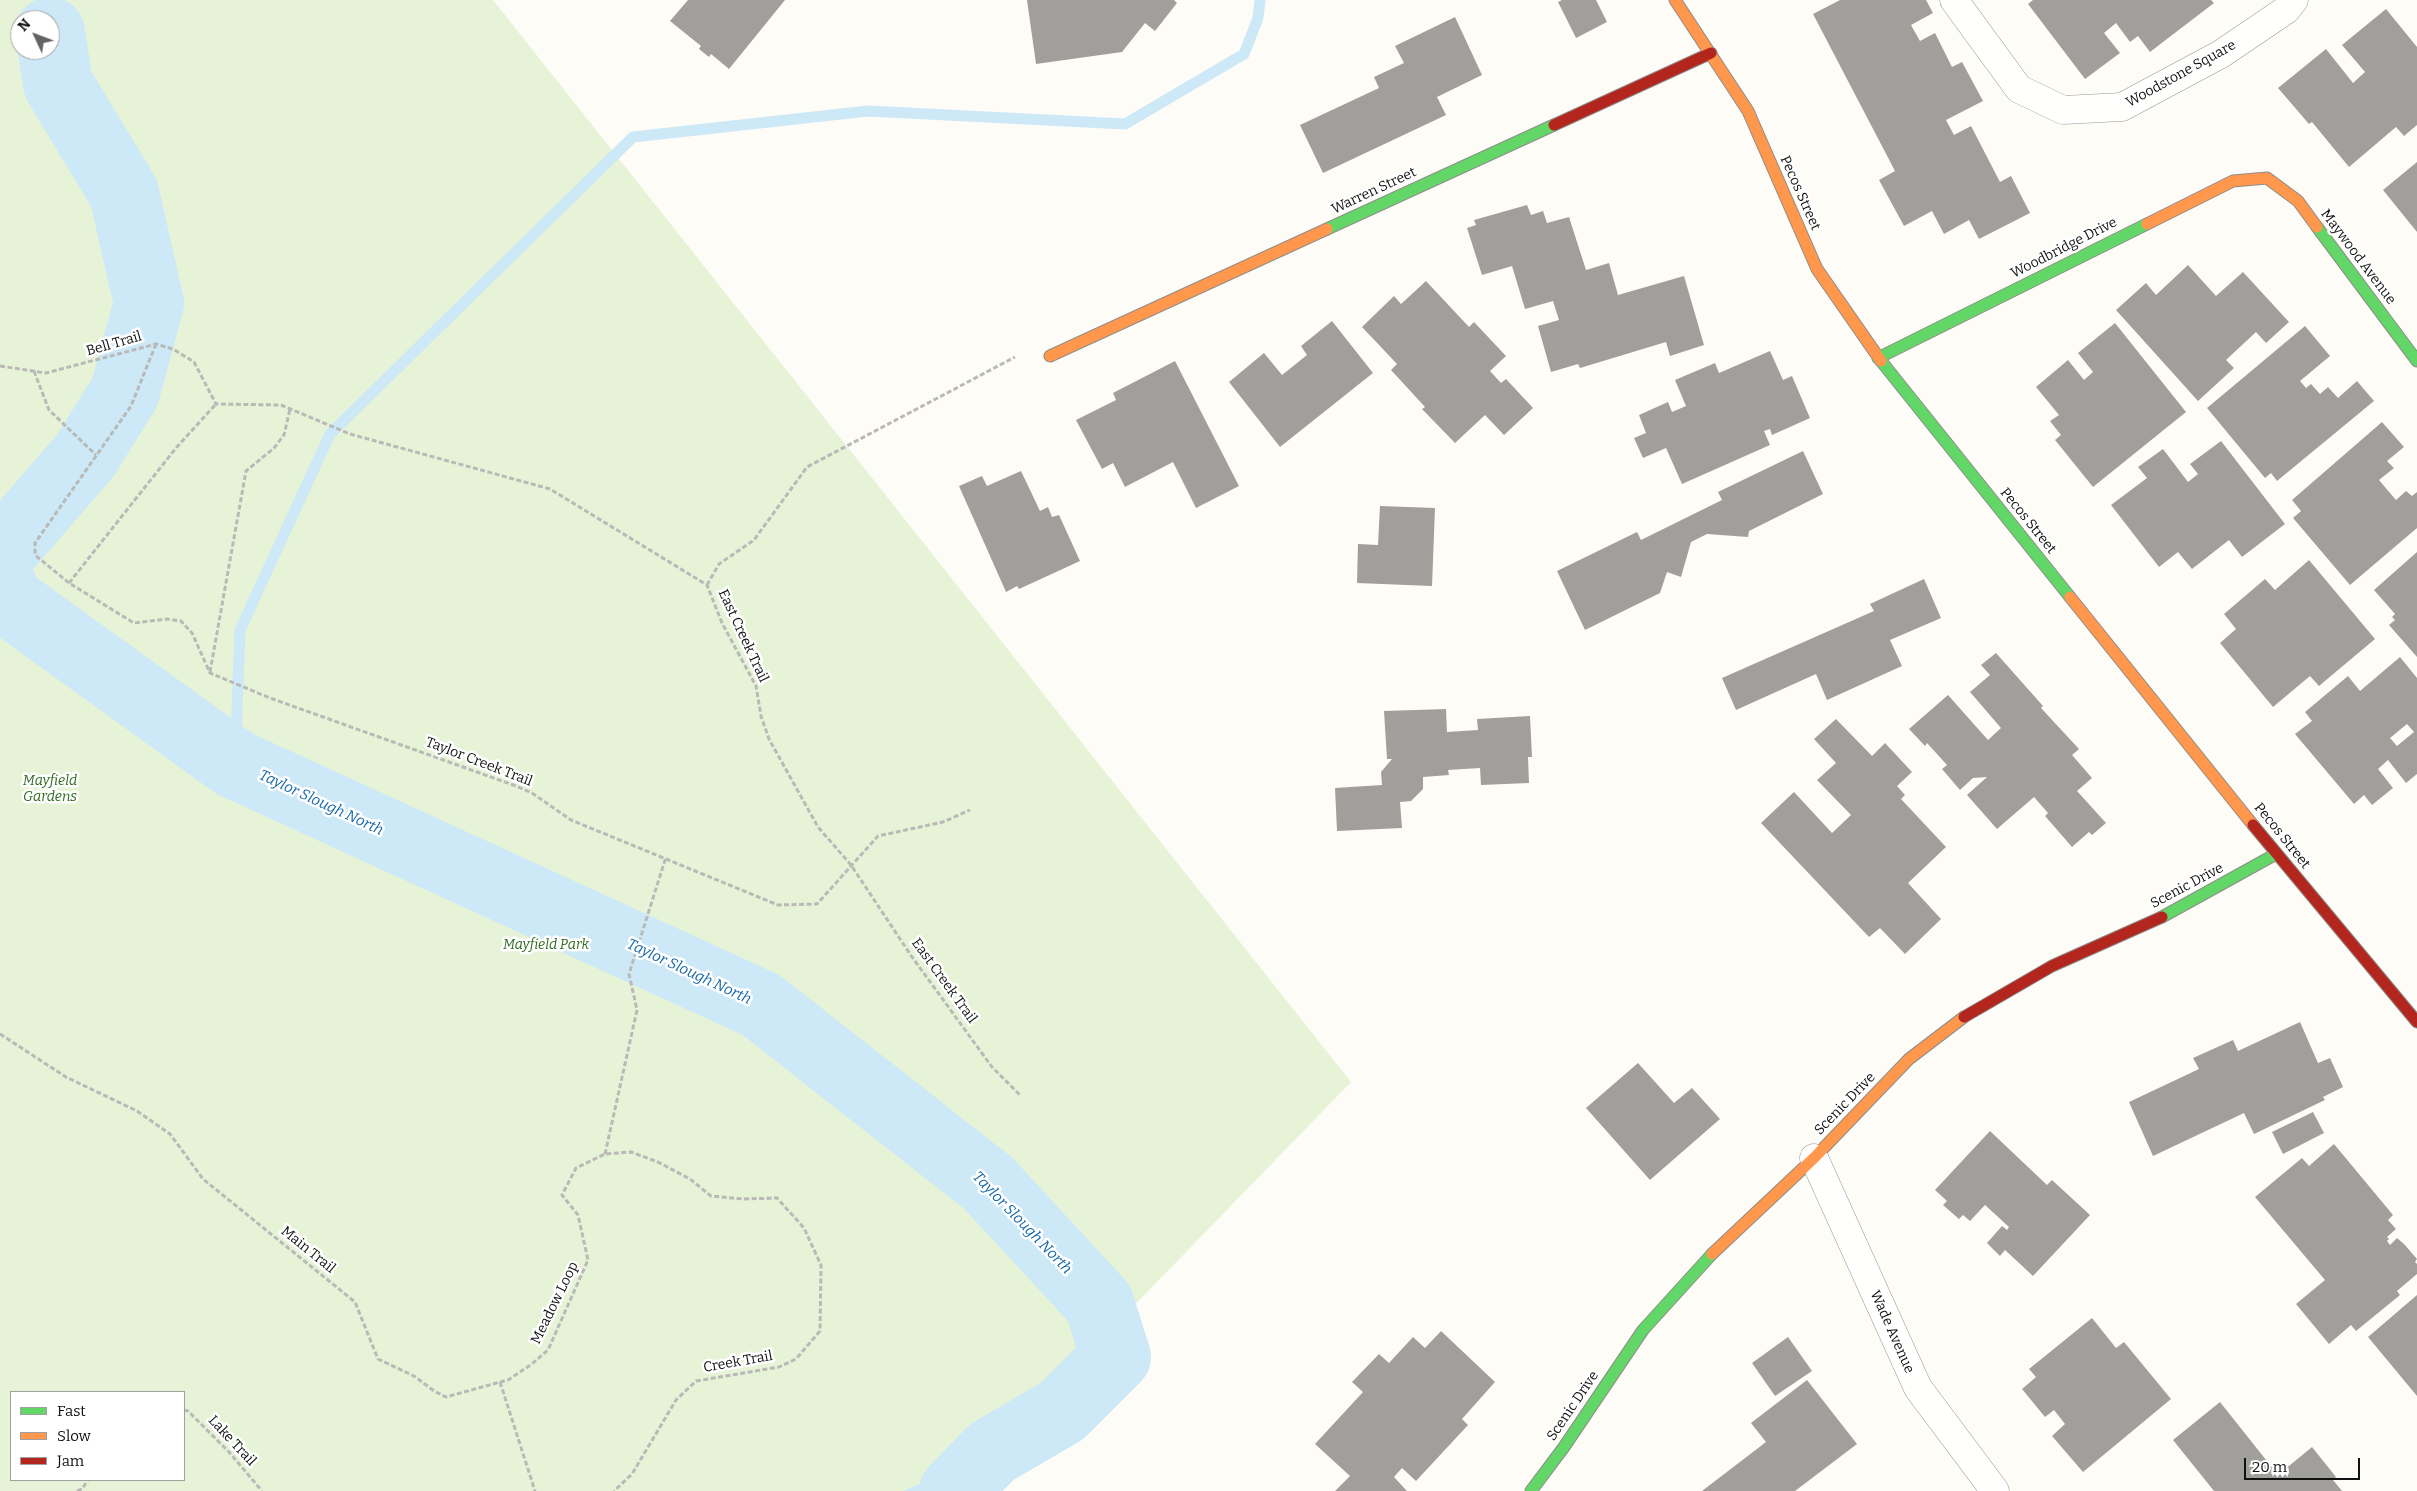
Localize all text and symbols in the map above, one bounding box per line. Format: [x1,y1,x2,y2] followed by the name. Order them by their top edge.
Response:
[10,10,60,60] north arrow
[14,15,34,35] text: N
[2123,37,2239,111] street label: Woodstone Square
[1776,153,1824,233] street label: Pecos Street
[1329,164,1419,218] street label: Warren Street
[2317,206,2399,308] street label: Maywood Avenue
[2008,214,2120,282] street label: Woodbridge Drive
[84,328,144,360] street label: Bell Trail
[1996,485,2060,557] street label: Pecos Street
[714,587,772,685] street label: East Creek Trail
[423,734,535,790] street label: Taylor Creek Trail
[256,766,386,840] water label: Taylor Slough North
[23,773,77,806] park label: Mayfield Gardens
[2250,800,2314,872] street label: Pecos Street
[2148,860,2226,912] street label: Scenic Drive
[624,935,754,1009] water label: Taylor Slough North
[908,935,980,1027] street label: East Creek Trail
[503,937,589,953] park label: Mayfield Park
[1811,1069,1879,1139] street label: Scenic Drive
[969,1168,1075,1278] water label: Taylor Slough North
[277,1223,339,1277] street label: Main Trail
[528,1259,582,1347] street label: Meadow Loop
[1866,1288,1918,1376] street label: Wade Avenue
[702,1348,774,1376] street label: Creek Trail
[1544,1368,1602,1444] street label: Scenic Drive
[10,1391,185,1481] legend
[57,1402,86,1420] text: Fast
[205,1412,259,1470] street label: Lake Trail
[57,1427,91,1445] text: Slow
[2247,1448,2363,1480] scale bar
[57,1452,84,1470] text: Jam
[2252,1458,2287,1476] text: 20 m

